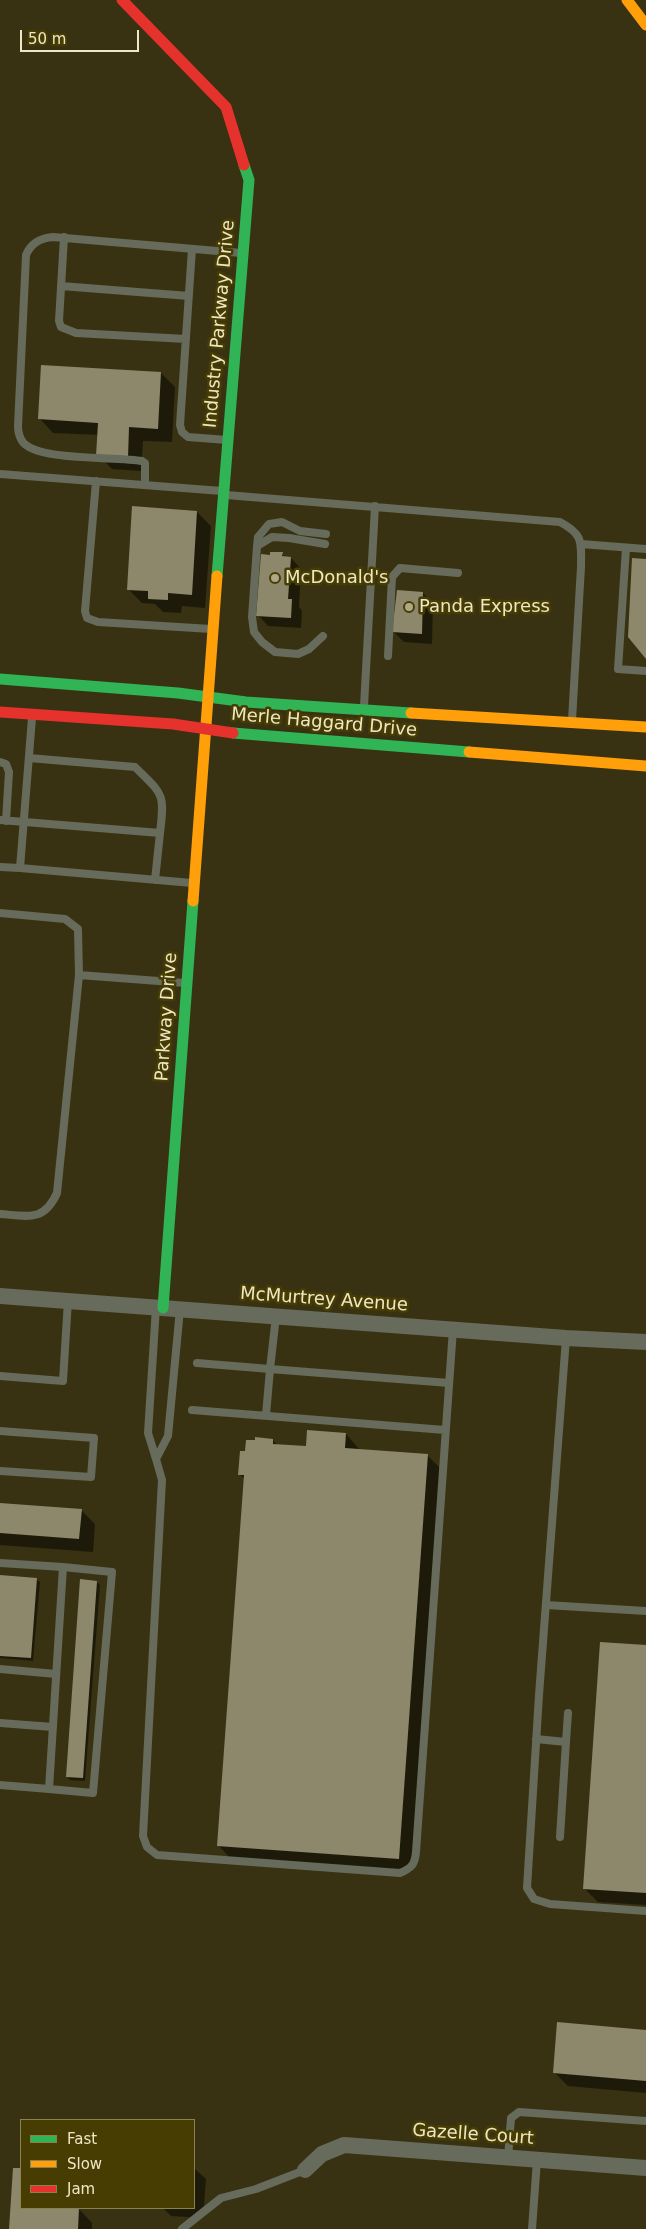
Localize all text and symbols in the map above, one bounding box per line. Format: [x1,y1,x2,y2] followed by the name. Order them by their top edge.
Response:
[22,20,141,52] scale bar
[28,30,66,48] text: 50 m
[200,219,240,429] street label: Industry Parkway Drive
[285,567,388,589] place label: McDonald's
[269,572,281,584] marker: McDonald's
[419,596,550,618] place label: Panda Express
[403,601,415,613] marker: Panda Express
[230,704,418,742] street label: Merle Haggard Drive
[152,952,182,1082] street label: Parkway Drive
[239,1283,409,1317] street label: McMurtrey Avenue
[20,2119,195,2209] legend
[412,2120,534,2150] street label: Gazelle Court
[67,2130,97,2148] text: Fast
[67,2155,102,2173] text: Slow
[67,2180,95,2198] text: Jam

